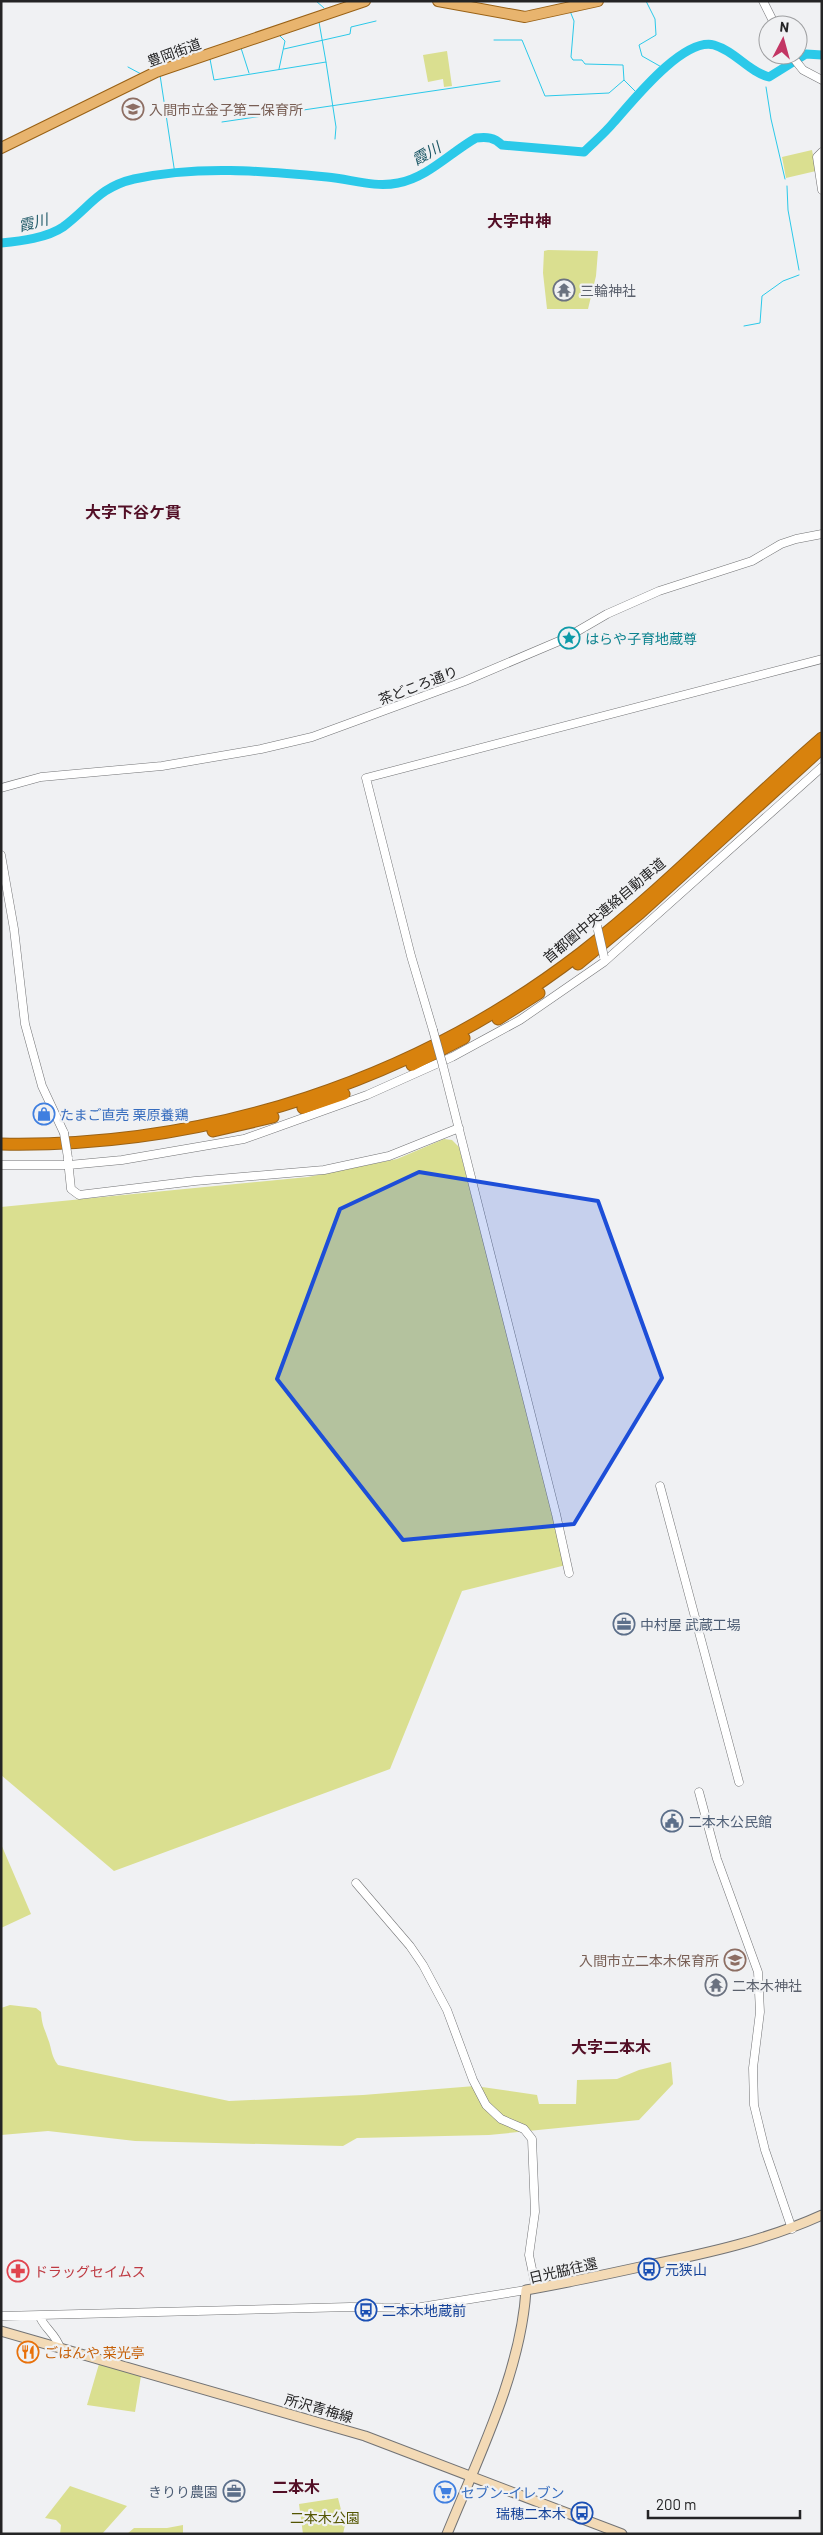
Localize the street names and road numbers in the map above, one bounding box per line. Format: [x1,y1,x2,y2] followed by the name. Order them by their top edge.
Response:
[145,34,203,70] street label: 豊岡街道
[376,662,460,708] street label: 茶どころ通り
[540,854,668,966] street label: 首都圏中央連絡自動車道
[527,2254,599,2286] street label: 日光脇往還
[283,2390,355,2426] street label: 所沢青梅線

